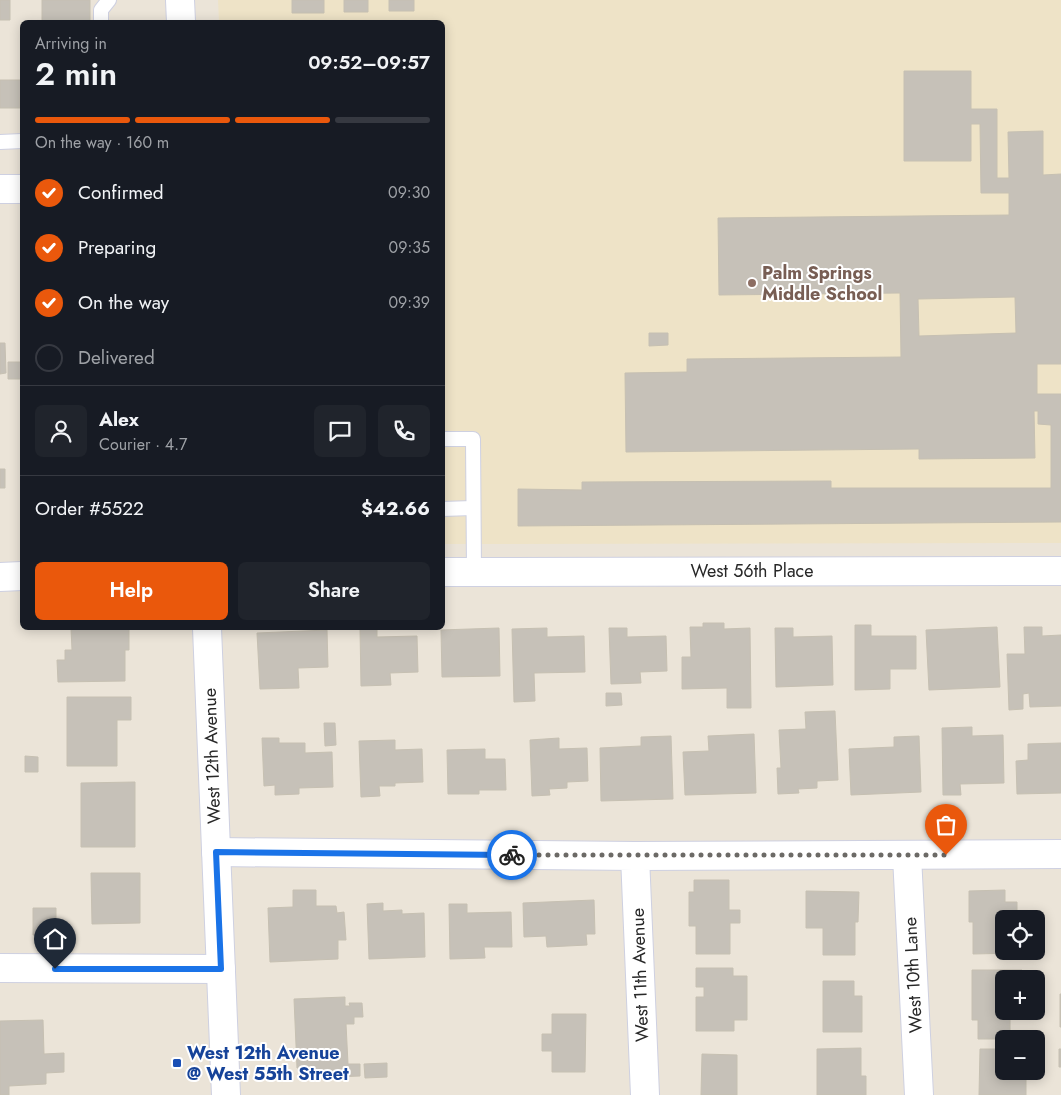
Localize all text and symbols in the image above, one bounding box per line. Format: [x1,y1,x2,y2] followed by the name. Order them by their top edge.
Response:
[35,32,107,55] text: Arriving in
[308,49,430,76] text: 09:52–09:57
[35,51,117,97] text: 2 min
[35,131,169,154] text: On the way · 160 m
[35,179,63,207] icon: check
[78,179,164,206] text: Confirmed
[388,181,430,204] text: 09:30
[35,234,63,262] icon: check
[78,234,156,261] text: Preparing
[389,236,430,259] text: 09:35
[762,260,882,307] place label: Palm Springs Middle School
[746,277,758,289] marker: Palm Springs Middle School
[35,289,63,317] icon: check
[78,289,169,316] text: On the way
[388,291,430,314] text: 09:39
[78,344,155,371] text: Delivered
[35,405,87,457] button: person
[314,405,366,457] button: chat
[378,405,430,457] button: phone
[99,406,139,433] text: Alex
[99,433,187,456] text: Courier · 4.7
[35,495,144,522] text: Order #5522
[361,495,430,522] text: $42.66
[691,558,813,584] street label: West 56th Place
[35,562,228,620] button: Help
[238,562,430,620] button: Share
[197,687,227,825] street label: West 12th Avenue
[925,804,967,855] pin
[932,811,960,839] icon: bag
[487,830,537,880] courier
[498,841,526,869] icon: bike
[625,908,655,1042] street label: West 11th Avenue
[995,910,1045,1080] map controls
[995,910,1045,960] button: locate
[897,916,929,1034] street label: West 10th Lane
[34,918,76,969] pin
[41,925,69,953] icon: home
[995,970,1045,1020] button: +
[995,1030,1045,1080] button: −
[187,1040,349,1087] place label: West 12th Avenue @ West 55th Street
[171,1057,183,1069] marker: West 12th Avenue @ West 55th Street

